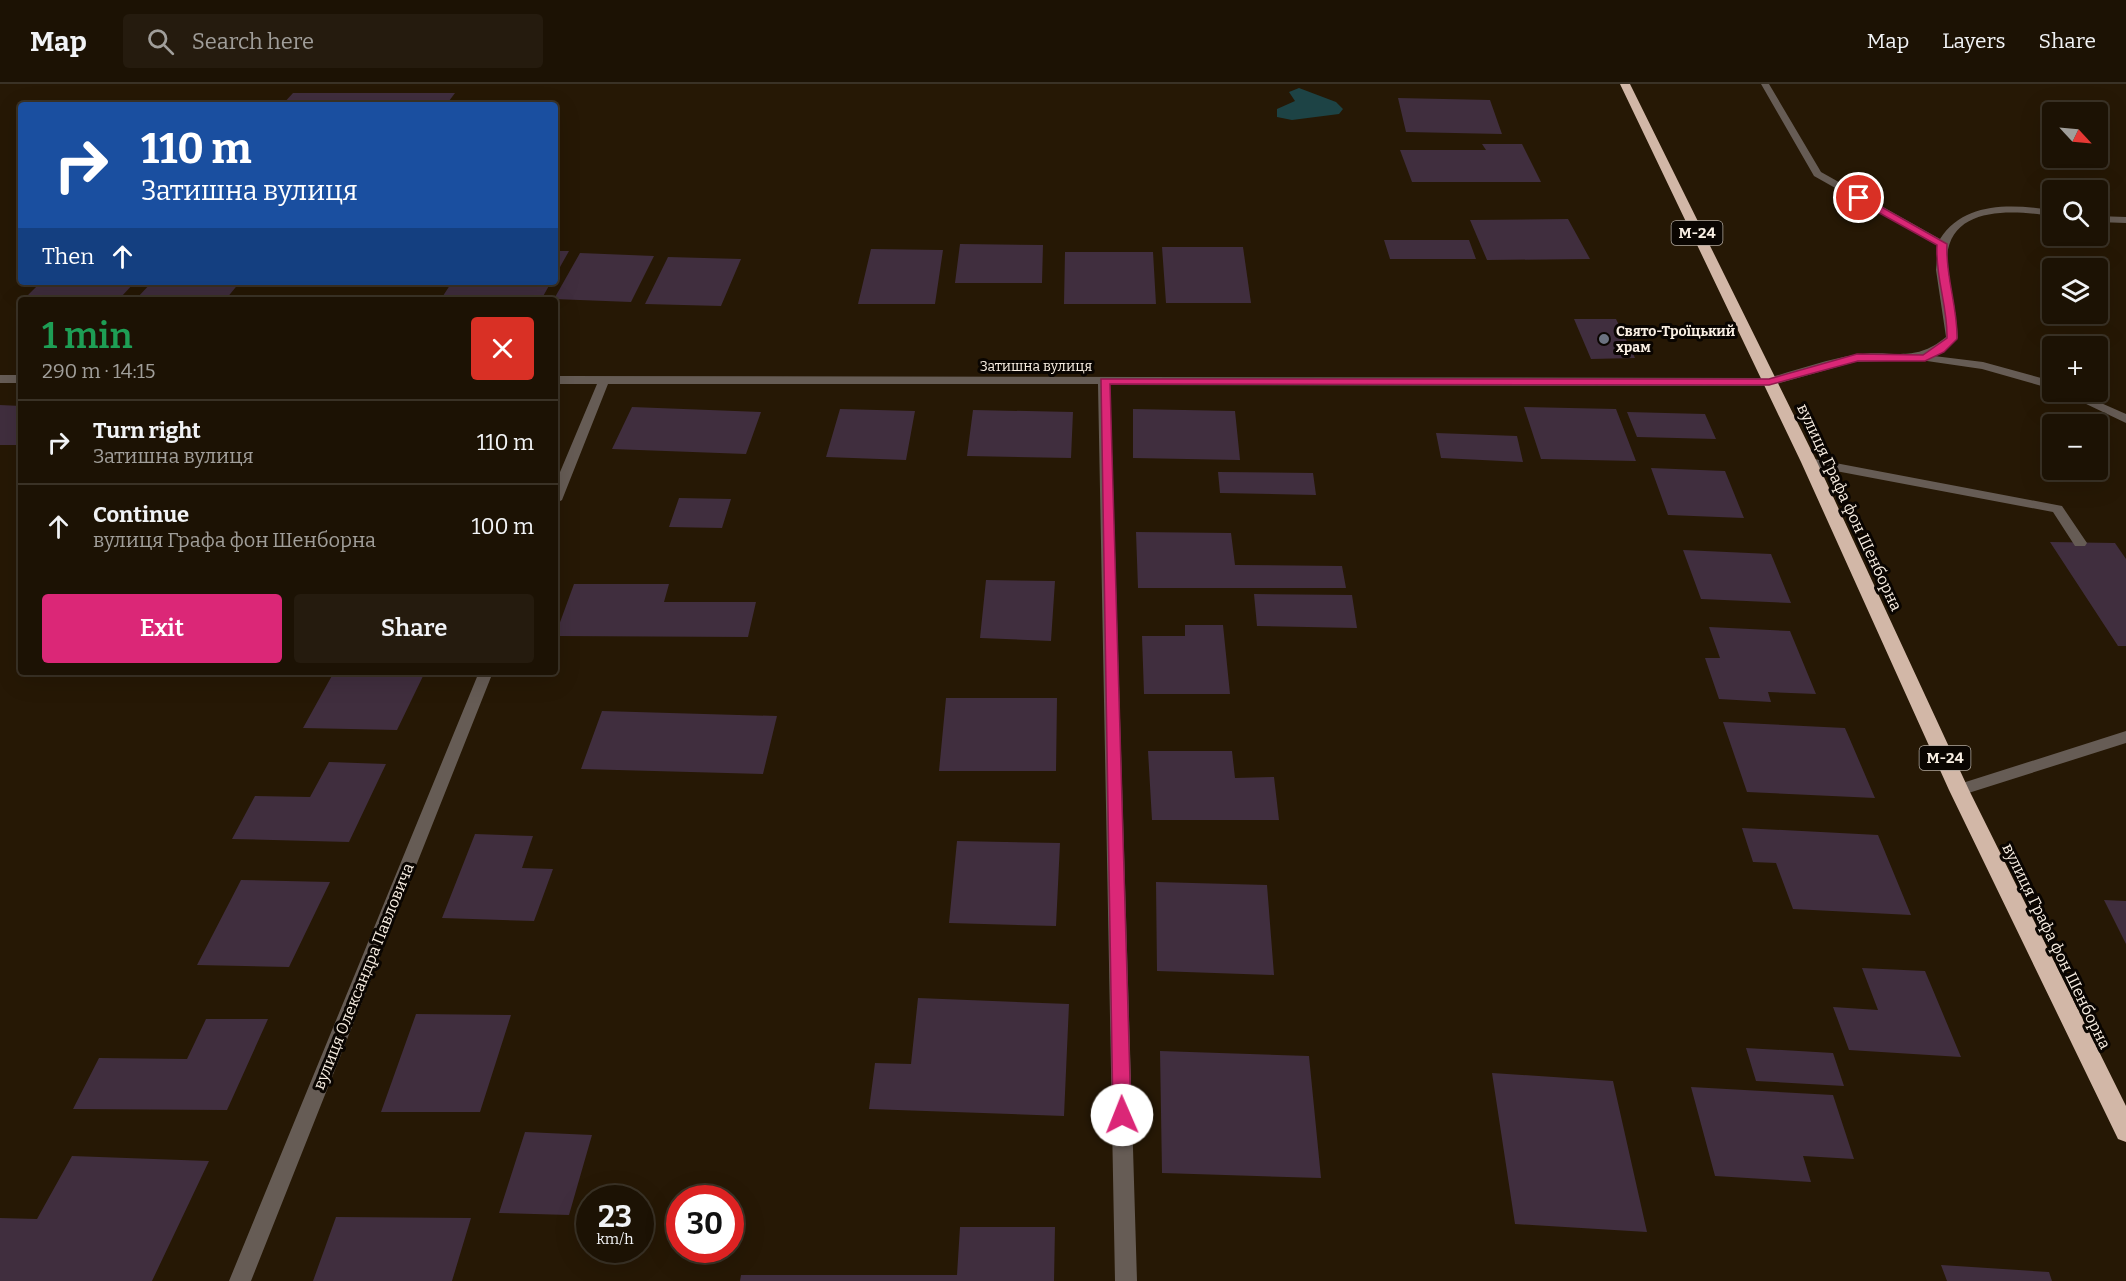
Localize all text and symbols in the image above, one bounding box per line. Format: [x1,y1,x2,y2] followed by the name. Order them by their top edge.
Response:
[123,14,543,68] search box
[30,25,87,58] text: Map
[144,25,177,58] icon: search
[192,28,314,55] text: Search here
[1867,28,1909,54] text: Map
[1942,28,2006,54] text: Layers
[2039,28,2096,54] text: Share
[2042,102,2108,168] north arrow
[2042,102,2108,480] map controls
[141,124,252,174] text: 110 m
[42,126,120,204] icon: right
[1833,172,1884,223] pin
[141,175,358,207] text: Затишна вулиця
[2042,180,2108,246] button: search
[1842,181,1875,214] icon: arrive
[1672,221,1722,245] road number: М-24
[106,240,139,273] icon: ahead
[42,243,94,270] text: Then
[2042,258,2108,324] button: layers
[42,314,133,358] text: 1 min
[471,317,534,380] button: close
[1616,323,1736,356] place label: Свято-Троїцький храм
[1597,332,1611,346] marker: Свято-Троїцький храм
[2042,336,2108,402] button: +
[980,358,1092,375] street label: Затишна вулиця
[42,359,156,383] text: 290 m · 14:15
[1793,401,1906,614] street label: вулиця Графа фон Шенборна
[2042,414,2108,480] button: −
[93,417,201,444] text: Turn right
[42,426,75,459] icon: right
[477,429,534,456] text: 110 m
[93,444,254,468] text: Затишна вулиця
[93,501,189,528] text: Continue
[42,510,75,543] icon: ahead
[471,513,534,540] text: 100 m
[93,528,376,552] text: вулиця Графа фон Шенборна
[42,594,282,663] button: Exit
[294,594,534,663] button: Share
[1920,746,1970,770] road number: М-24
[1998,840,2115,1052] street label: вулиця Графа фон Шенборна
[309,860,418,1092] street label: вулиця Олександра Павловича
[1090,1083,1154,1147] position arrow
[666,1185,744,1263] speed limit sign: 30
[598,1199,632,1235] text: 23
[596,1230,634,1248] text: km/h

